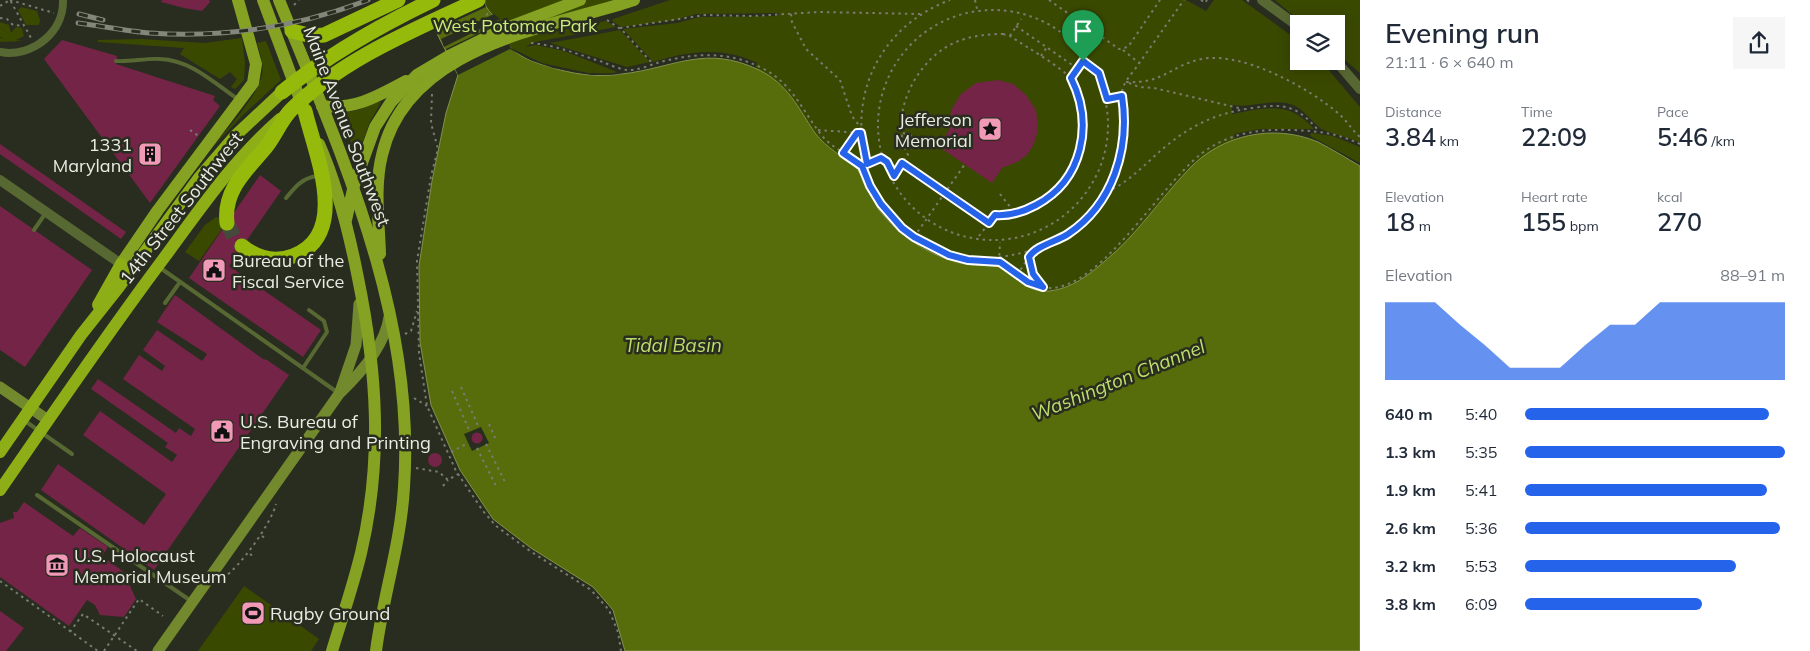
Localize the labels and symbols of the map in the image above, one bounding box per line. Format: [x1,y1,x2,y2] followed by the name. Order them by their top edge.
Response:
[1062,10,1104,61] pin
[433,14,598,37] park label: West Potomac Park
[298,23,396,229] street label: Maine Avenue Southwest
[895,108,972,152] place label: Jefferson Memorial
[977,116,1003,142] place icon: Jefferson Memorial
[114,127,248,289] street label: 14th Street Southwest
[53,133,132,177] place label: 1331 Maryland
[137,141,163,167] building icon: 1331 Maryland
[232,249,344,293] place label: Bureau of the Fiscal Service
[201,257,227,283] public building icon: Bureau of the Fiscal Service
[624,333,722,357] water label: Tidal Basin
[1028,334,1209,426] water label: Washington Channel
[240,410,431,454] place label: U.S. Bureau of Engraving and Printing
[209,418,235,444] public building icon: U.S. Bureau of Engraving and Printing
[74,544,227,588] place label: U.S. Holocaust Memorial Museum
[44,552,70,578] museum icon: U.S. Holocaust Memorial Museum
[240,600,266,626] sports icon: Rugby Ground
[270,602,390,625] place label: Rugby Ground

